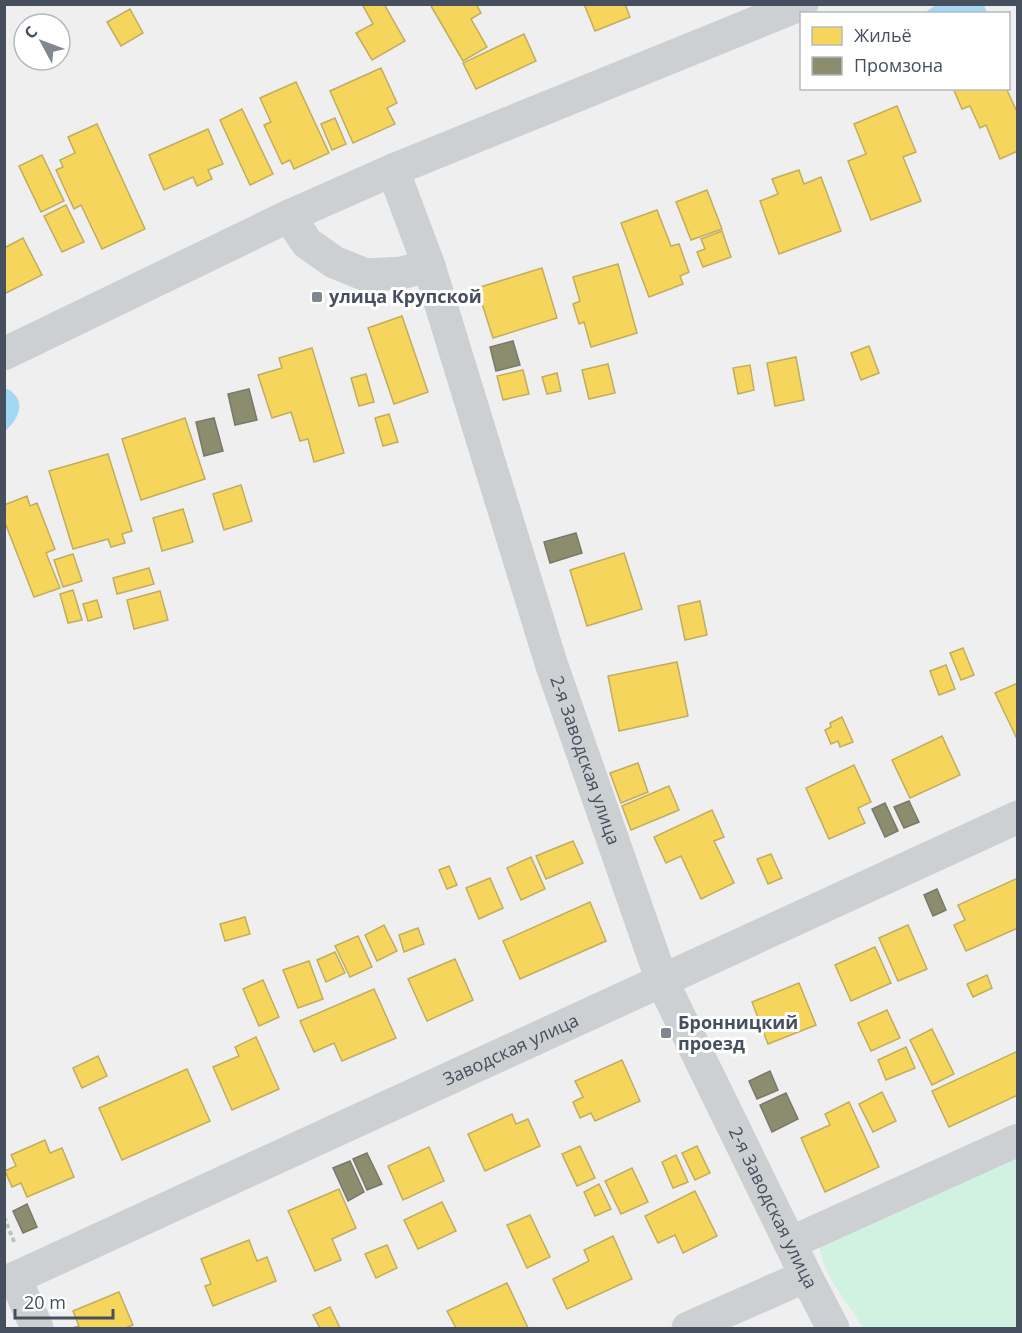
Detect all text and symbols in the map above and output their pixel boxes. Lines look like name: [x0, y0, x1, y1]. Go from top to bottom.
north arrow: [12, 12, 72, 72]
legend: [800, 12, 1010, 90]
text: С: [19, 21, 42, 43]
text: Жильё: [854, 23, 912, 47]
text: Промзона: [854, 53, 943, 77]
place label: улица Крупской: [329, 284, 482, 308]
marker: улица Крупской: [310, 290, 324, 304]
street label: 2-я Заводская улица: [545, 672, 627, 848]
street label: Заводская улица: [439, 1008, 582, 1091]
place label: Бронницкий проезд: [678, 1010, 798, 1055]
marker: Бронницкий проезд: [659, 1026, 673, 1040]
street label: 2-я Заводская улица: [724, 1122, 823, 1292]
scale bar: [15, 1282, 112, 1320]
text: 20 m: [24, 1290, 66, 1314]

